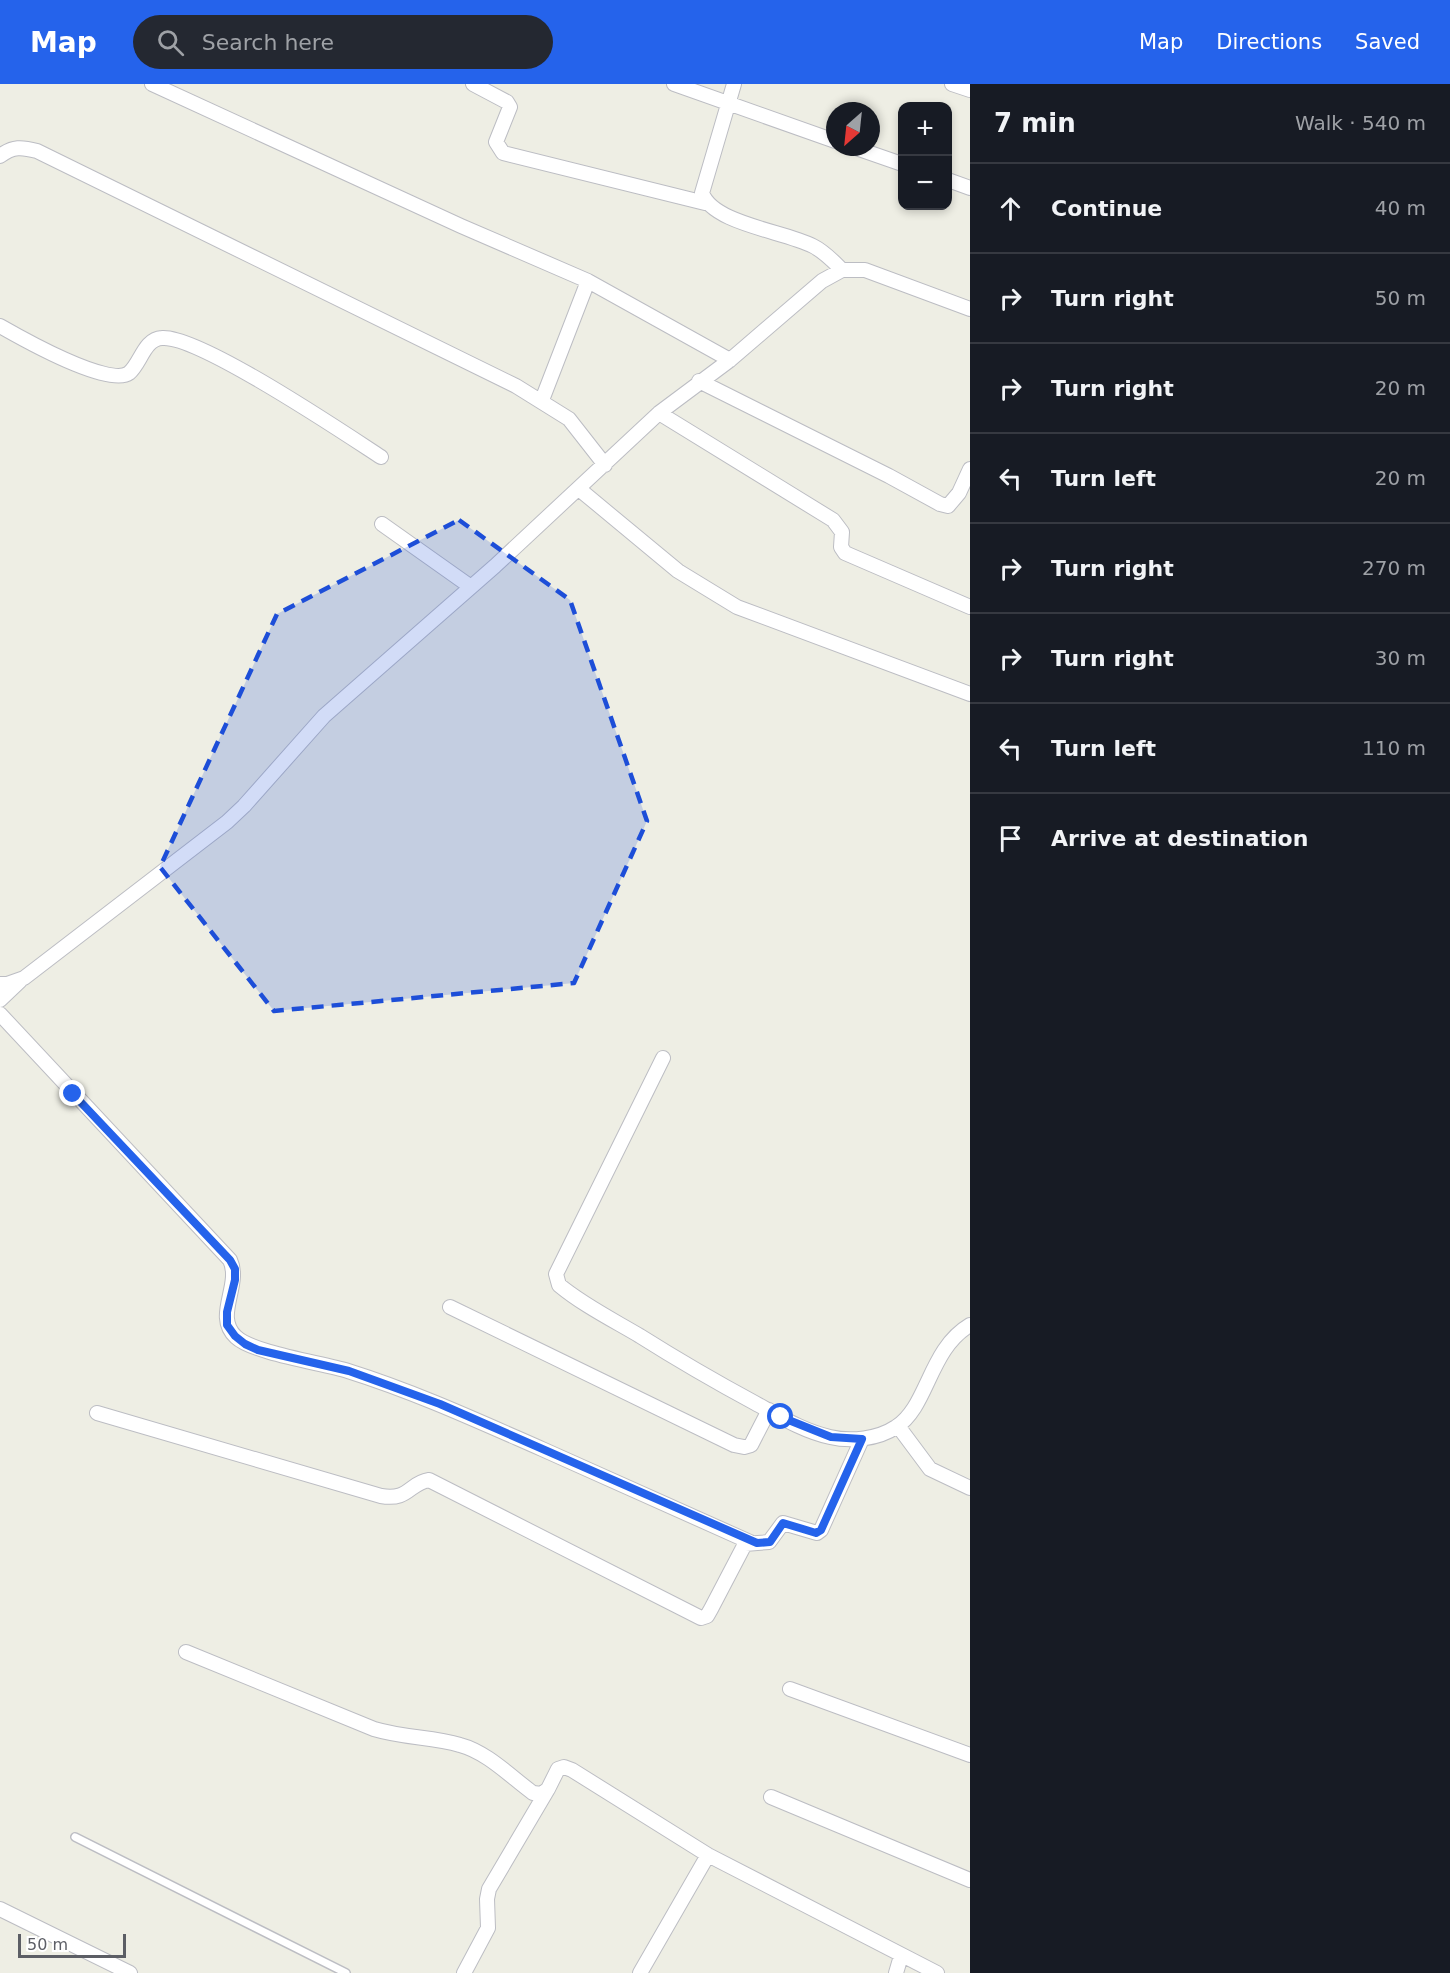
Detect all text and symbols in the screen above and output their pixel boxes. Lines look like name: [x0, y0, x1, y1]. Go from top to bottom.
search box: [133, 15, 553, 69]
text: Map: [30, 26, 97, 59]
icon: search: [154, 26, 187, 59]
text: Search here: [202, 30, 334, 55]
text: Map: [1139, 30, 1183, 54]
text: Directions: [1216, 30, 1322, 54]
text: Saved: [1355, 30, 1420, 54]
north arrow: [826, 102, 880, 156]
map controls: [898, 102, 952, 210]
button: +: [898, 102, 952, 156]
text: 7 min: [994, 108, 1076, 138]
text: Walk · 540 m: [1295, 111, 1426, 135]
button: −: [898, 156, 952, 210]
icon: ahead: [994, 192, 1027, 225]
text: Continue: [1051, 196, 1162, 221]
text: 40 m: [1375, 196, 1426, 220]
icon: right: [994, 282, 1027, 315]
text: Turn right: [1051, 286, 1174, 311]
text: 50 m: [1375, 286, 1426, 310]
icon: right: [994, 372, 1027, 405]
text: Turn right: [1051, 376, 1174, 401]
text: 20 m: [1375, 376, 1426, 400]
icon: left: [994, 462, 1027, 495]
text: Turn left: [1051, 466, 1156, 491]
text: 20 m: [1375, 466, 1426, 490]
icon: right: [994, 552, 1027, 585]
text: Turn right: [1051, 556, 1174, 581]
text: 270 m: [1362, 556, 1426, 580]
icon: right: [994, 642, 1027, 675]
text: Turn right: [1051, 646, 1174, 671]
text: 30 m: [1375, 646, 1426, 670]
icon: left: [994, 732, 1027, 765]
text: Turn left: [1051, 736, 1156, 761]
text: 110 m: [1362, 736, 1426, 760]
icon: arrive: [994, 822, 1027, 855]
text: Arrive at destination: [1051, 826, 1308, 851]
route end: [59, 1080, 85, 1106]
route start: [767, 1403, 793, 1429]
scale bar: [18, 1931, 126, 1958]
text: 50 m: [27, 1935, 68, 1954]

